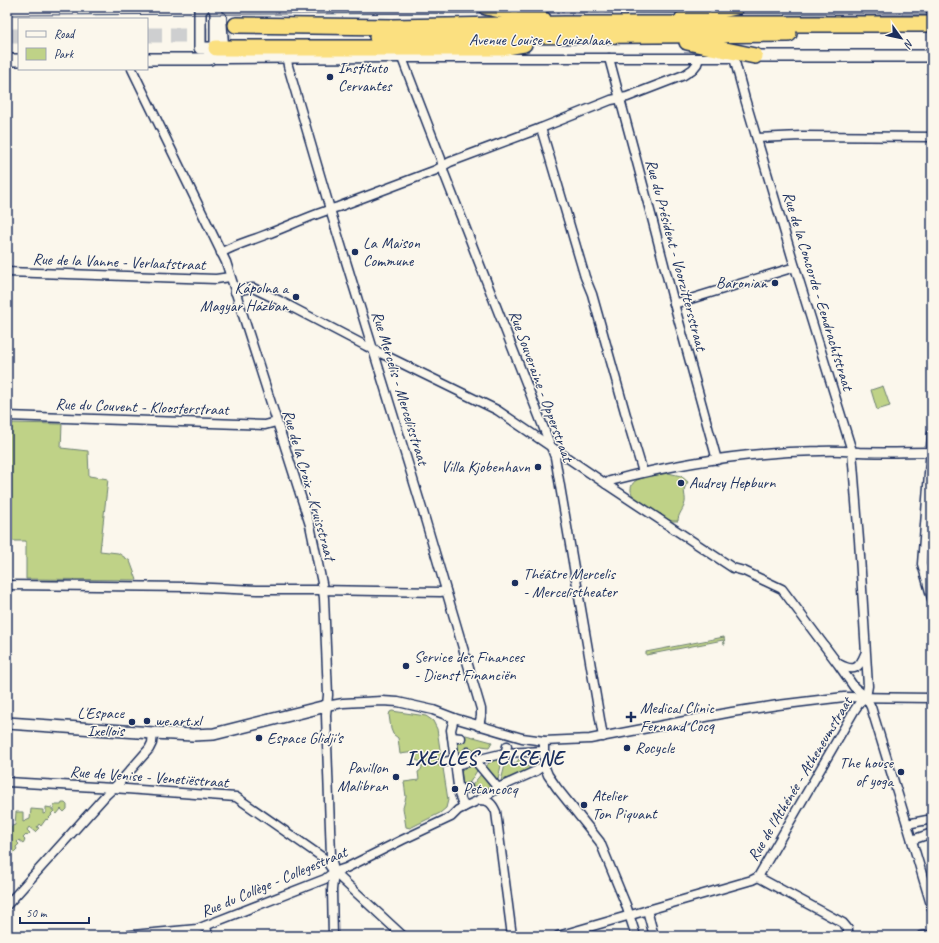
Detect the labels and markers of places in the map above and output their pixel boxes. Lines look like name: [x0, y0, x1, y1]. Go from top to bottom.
place label: Instituto Cervantes: [338, 58, 393, 96]
marker: Instituto Cervantes: [325, 72, 335, 82]
place label: La Maison Commune: [363, 233, 421, 271]
marker: La Maison Commune: [350, 247, 360, 257]
place label: Baronian: [716, 273, 768, 293]
place label: Kápolna a Magyar Házban: [200, 278, 289, 316]
marker: Baronian: [770, 278, 780, 288]
marker: Kápolna a Magyar Házban: [291, 292, 301, 302]
place label: Villa Kjobenhavn: [441, 457, 531, 477]
marker: Villa Kjobenhavn: [533, 462, 543, 472]
place label: Audrey Hepburn: [689, 473, 776, 493]
marker: Audrey Hepburn: [676, 478, 686, 488]
place label: Théâtre Mercelis - Mercelistheater: [523, 564, 618, 602]
marker: Théâtre Mercelis - Mercelistheater: [510, 578, 520, 588]
place label: Service des Finances - Dienst Financiën: [414, 647, 526, 685]
marker: Service des Finances - Dienst Financiën: [401, 661, 411, 671]
place label: Medical Clinic Fernand Cocq: [640, 698, 716, 736]
place label: L'Espace Ixellois: [77, 703, 126, 741]
place label: we.art.xl: [155, 711, 204, 731]
marker: Medical Clinic Fernand Cocq: [625, 711, 637, 723]
marker: we.art.xl: [142, 716, 152, 726]
marker: L'Espace Ixellois: [127, 717, 137, 727]
place label: Espace Glidji's: [267, 728, 344, 748]
marker: Espace Glidji's: [254, 733, 264, 743]
place label: Rocycle: [635, 738, 676, 758]
marker: Rocycle: [622, 743, 632, 753]
place label: The house of yoga: [839, 753, 895, 791]
place label: Pavillon Malibran: [337, 758, 389, 796]
marker: The house of yoga: [896, 767, 906, 777]
marker: Pavillon Malibran: [391, 772, 401, 782]
place label: Petancocq: [463, 779, 520, 799]
marker: Petancocq: [450, 784, 460, 794]
place label: Atelier Ton Piquant: [592, 786, 658, 824]
marker: Atelier Ton Piquant: [579, 800, 589, 810]

